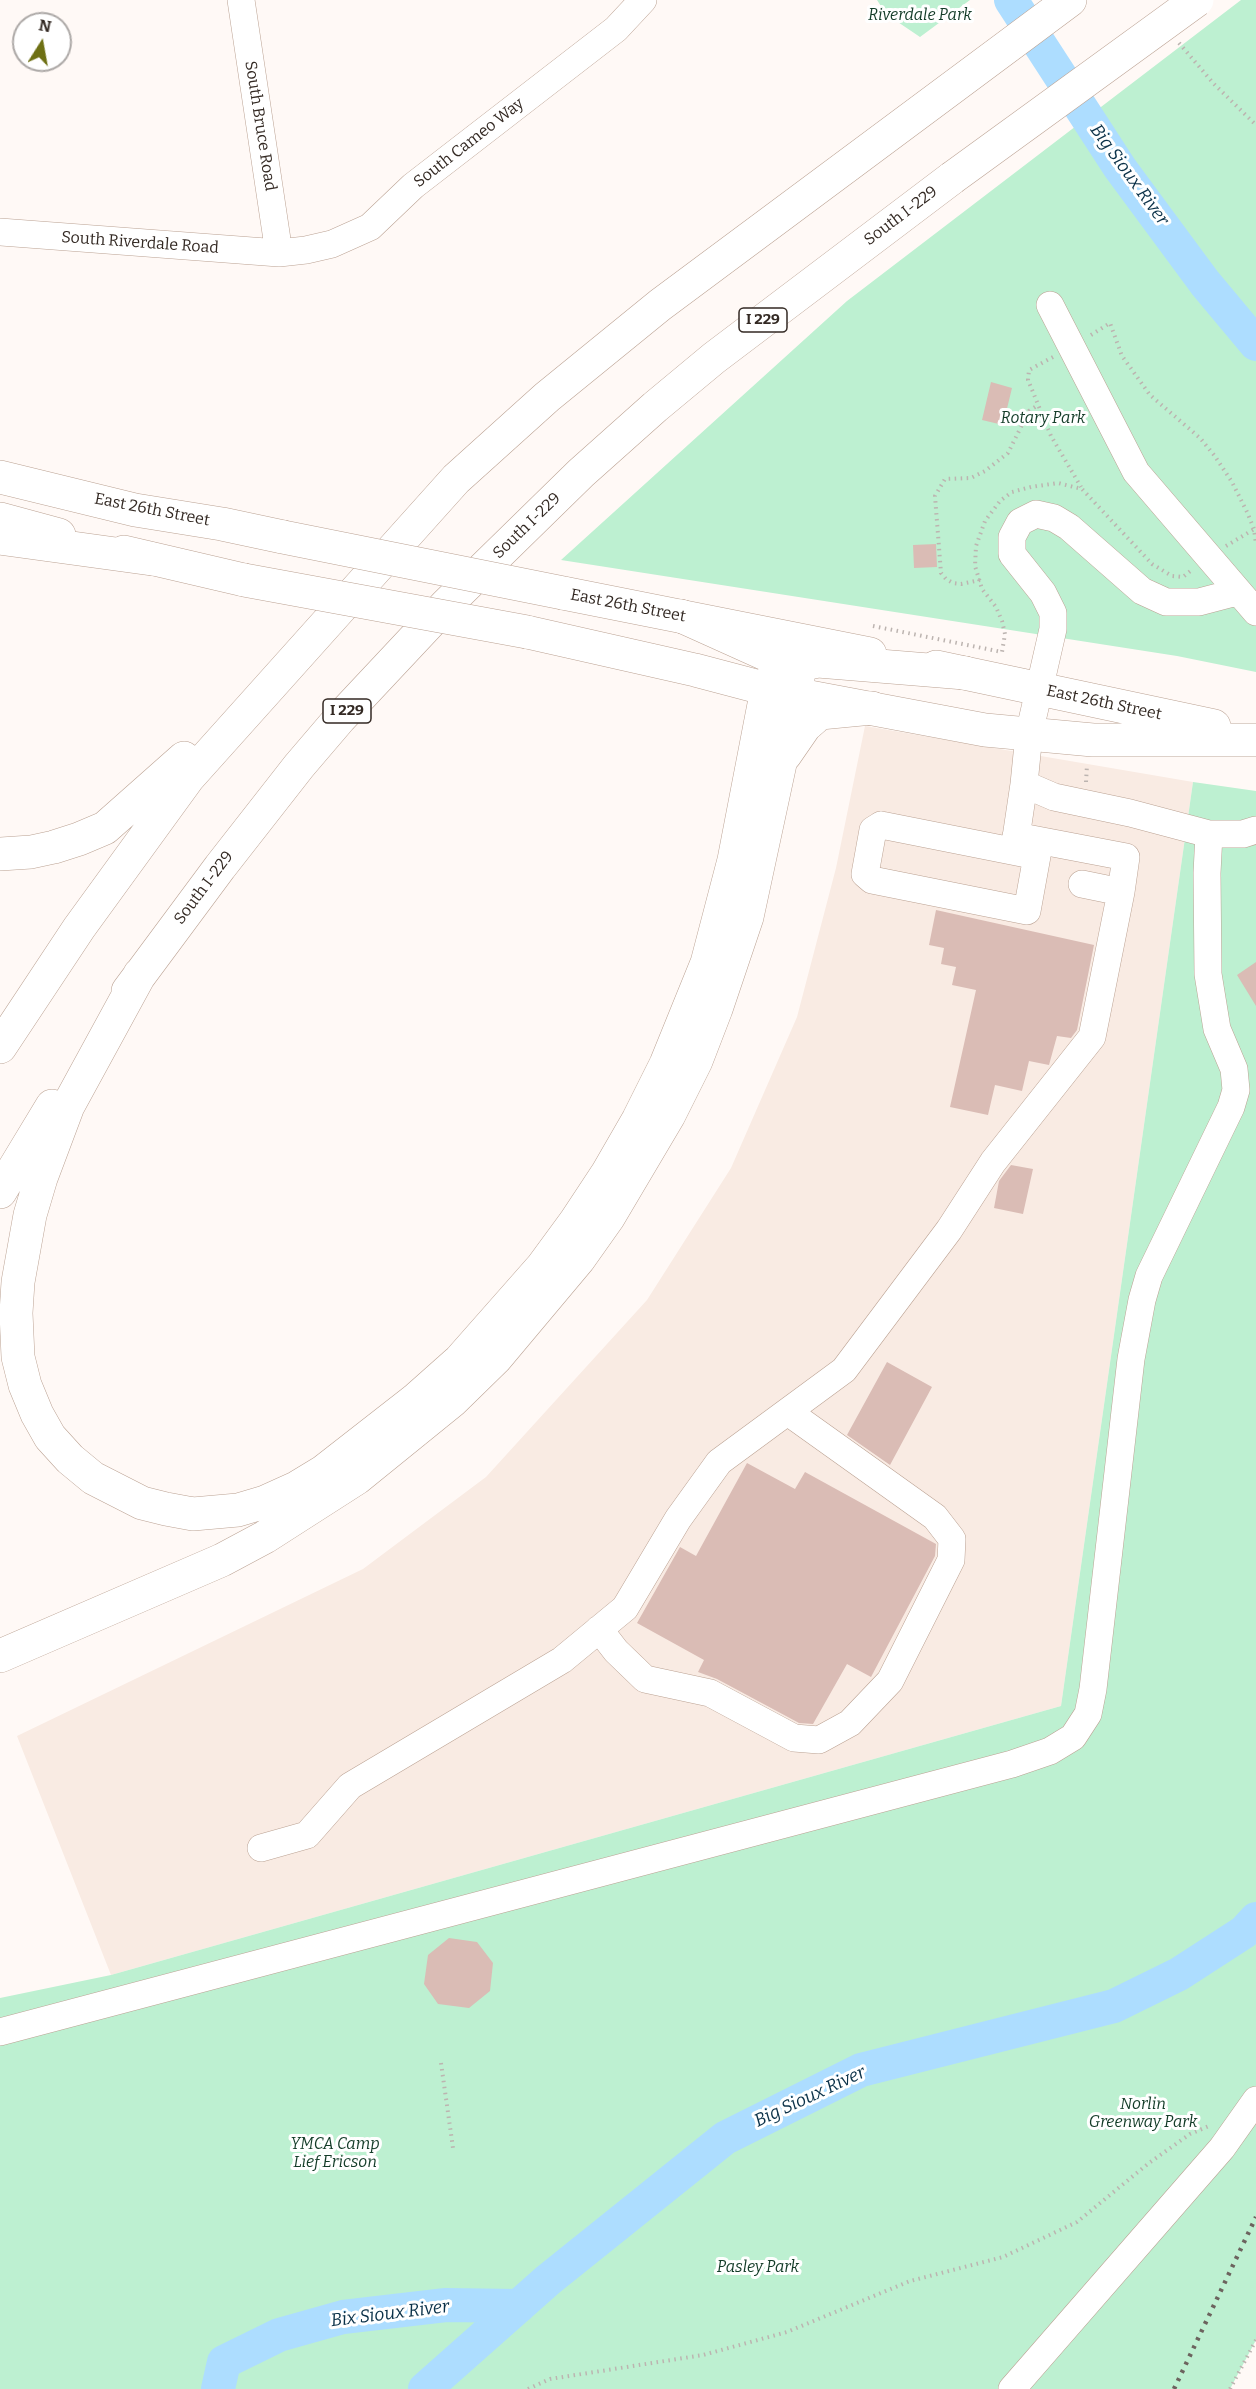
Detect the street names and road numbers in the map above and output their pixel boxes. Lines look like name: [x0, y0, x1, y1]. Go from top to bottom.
street label: South Bruce Road: [240, 59, 280, 193]
street label: South Cameo Way: [410, 94, 528, 192]
street label: South I-229: [861, 182, 941, 250]
street label: South Riverdale Road: [61, 228, 219, 258]
road number: I 229: [739, 308, 787, 332]
street label: East 26th Street: [93, 489, 211, 531]
street label: South I-229: [489, 489, 565, 563]
street label: East 26th Street: [569, 585, 687, 627]
street label: East 26th Street: [1045, 681, 1163, 725]
road number: I 229: [323, 699, 371, 723]
street label: South I-229: [170, 848, 238, 928]

